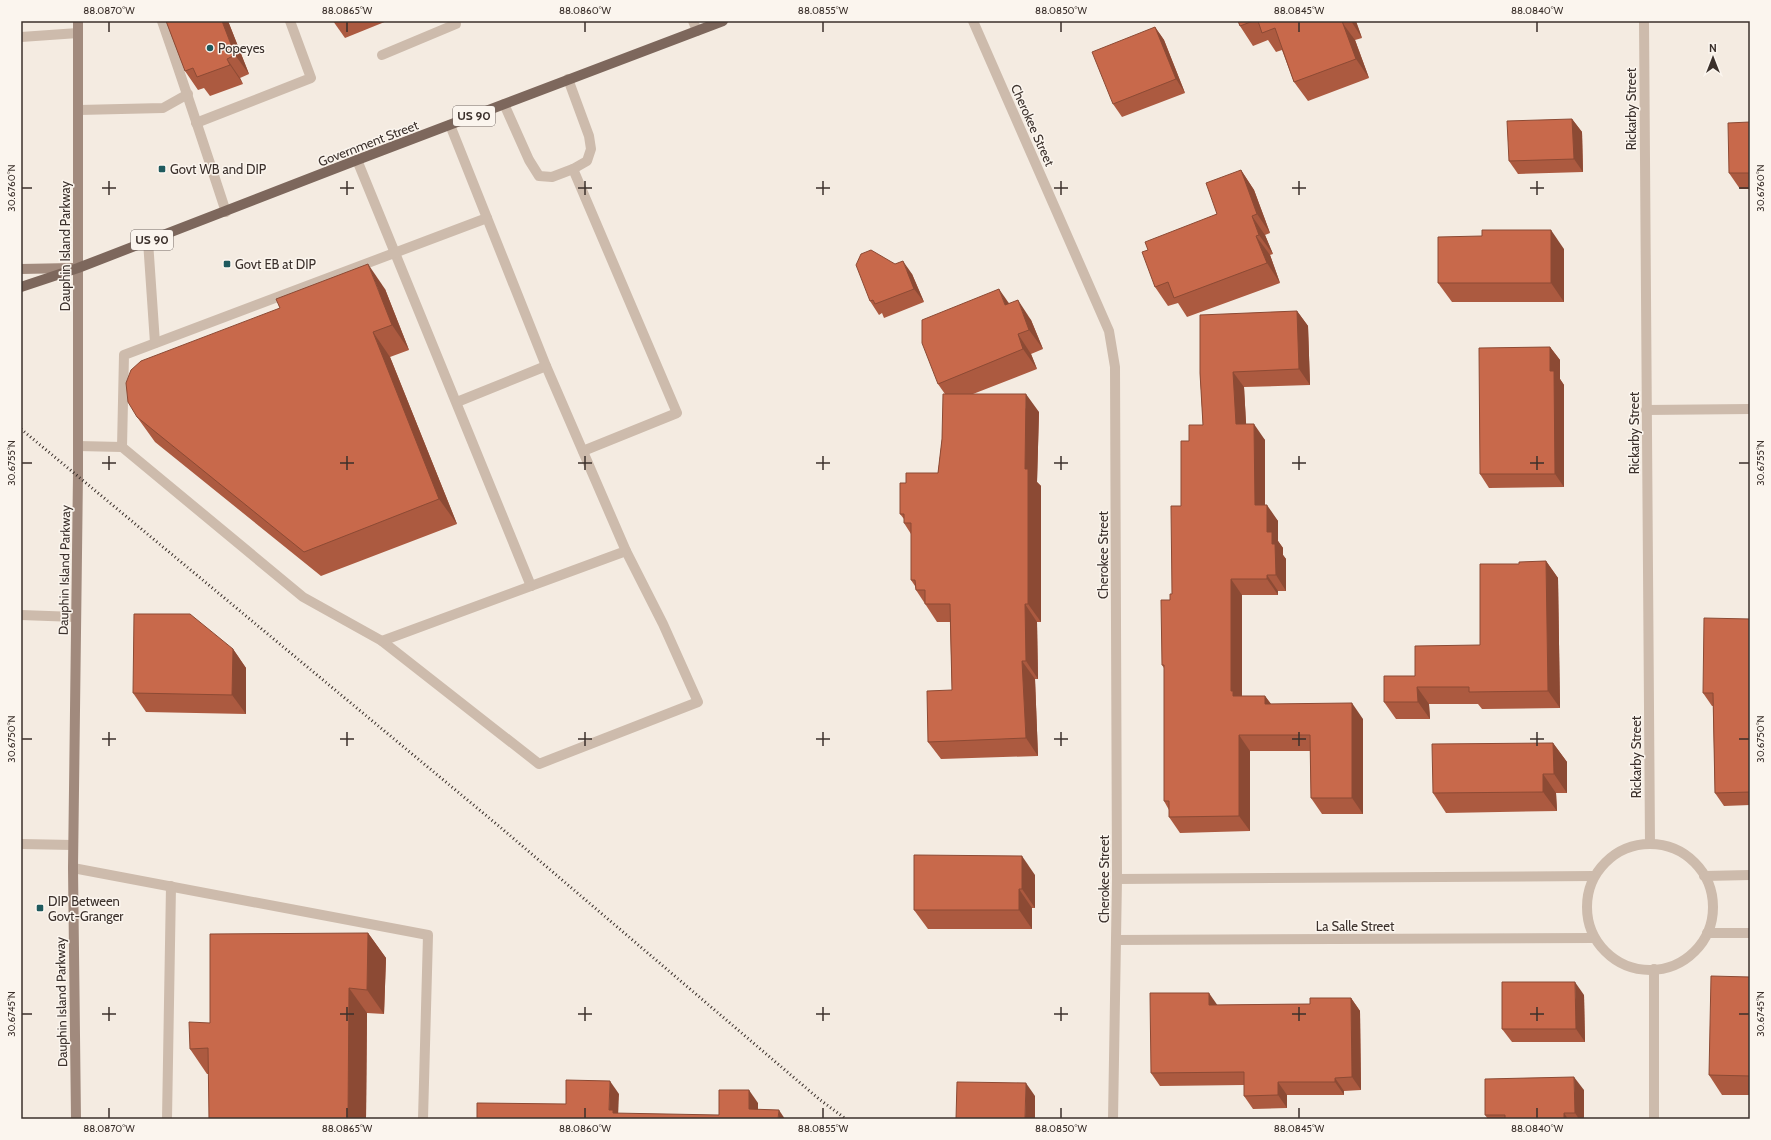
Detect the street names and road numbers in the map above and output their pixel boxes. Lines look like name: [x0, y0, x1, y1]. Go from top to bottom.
street label: Rickarby Street: [1623, 67, 1639, 150]
street label: Cherokee Street: [1008, 82, 1058, 169]
road number: US 90: [453, 106, 495, 126]
street label: Government Street: [316, 116, 421, 169]
street label: Dauphin Island Parkway: [57, 180, 73, 311]
road number: US 90: [131, 230, 173, 250]
street label: Rickarby Street: [1626, 391, 1642, 474]
street label: Dauphin Island Parkway: [55, 504, 73, 635]
street label: Cherokee Street: [1095, 510, 1111, 599]
street label: Rickarby Street: [1628, 715, 1644, 798]
street label: Cherokee Street: [1096, 834, 1112, 923]
street label: La Salle Street: [1316, 918, 1395, 934]
street label: Dauphin Island Parkway: [52, 936, 70, 1067]

